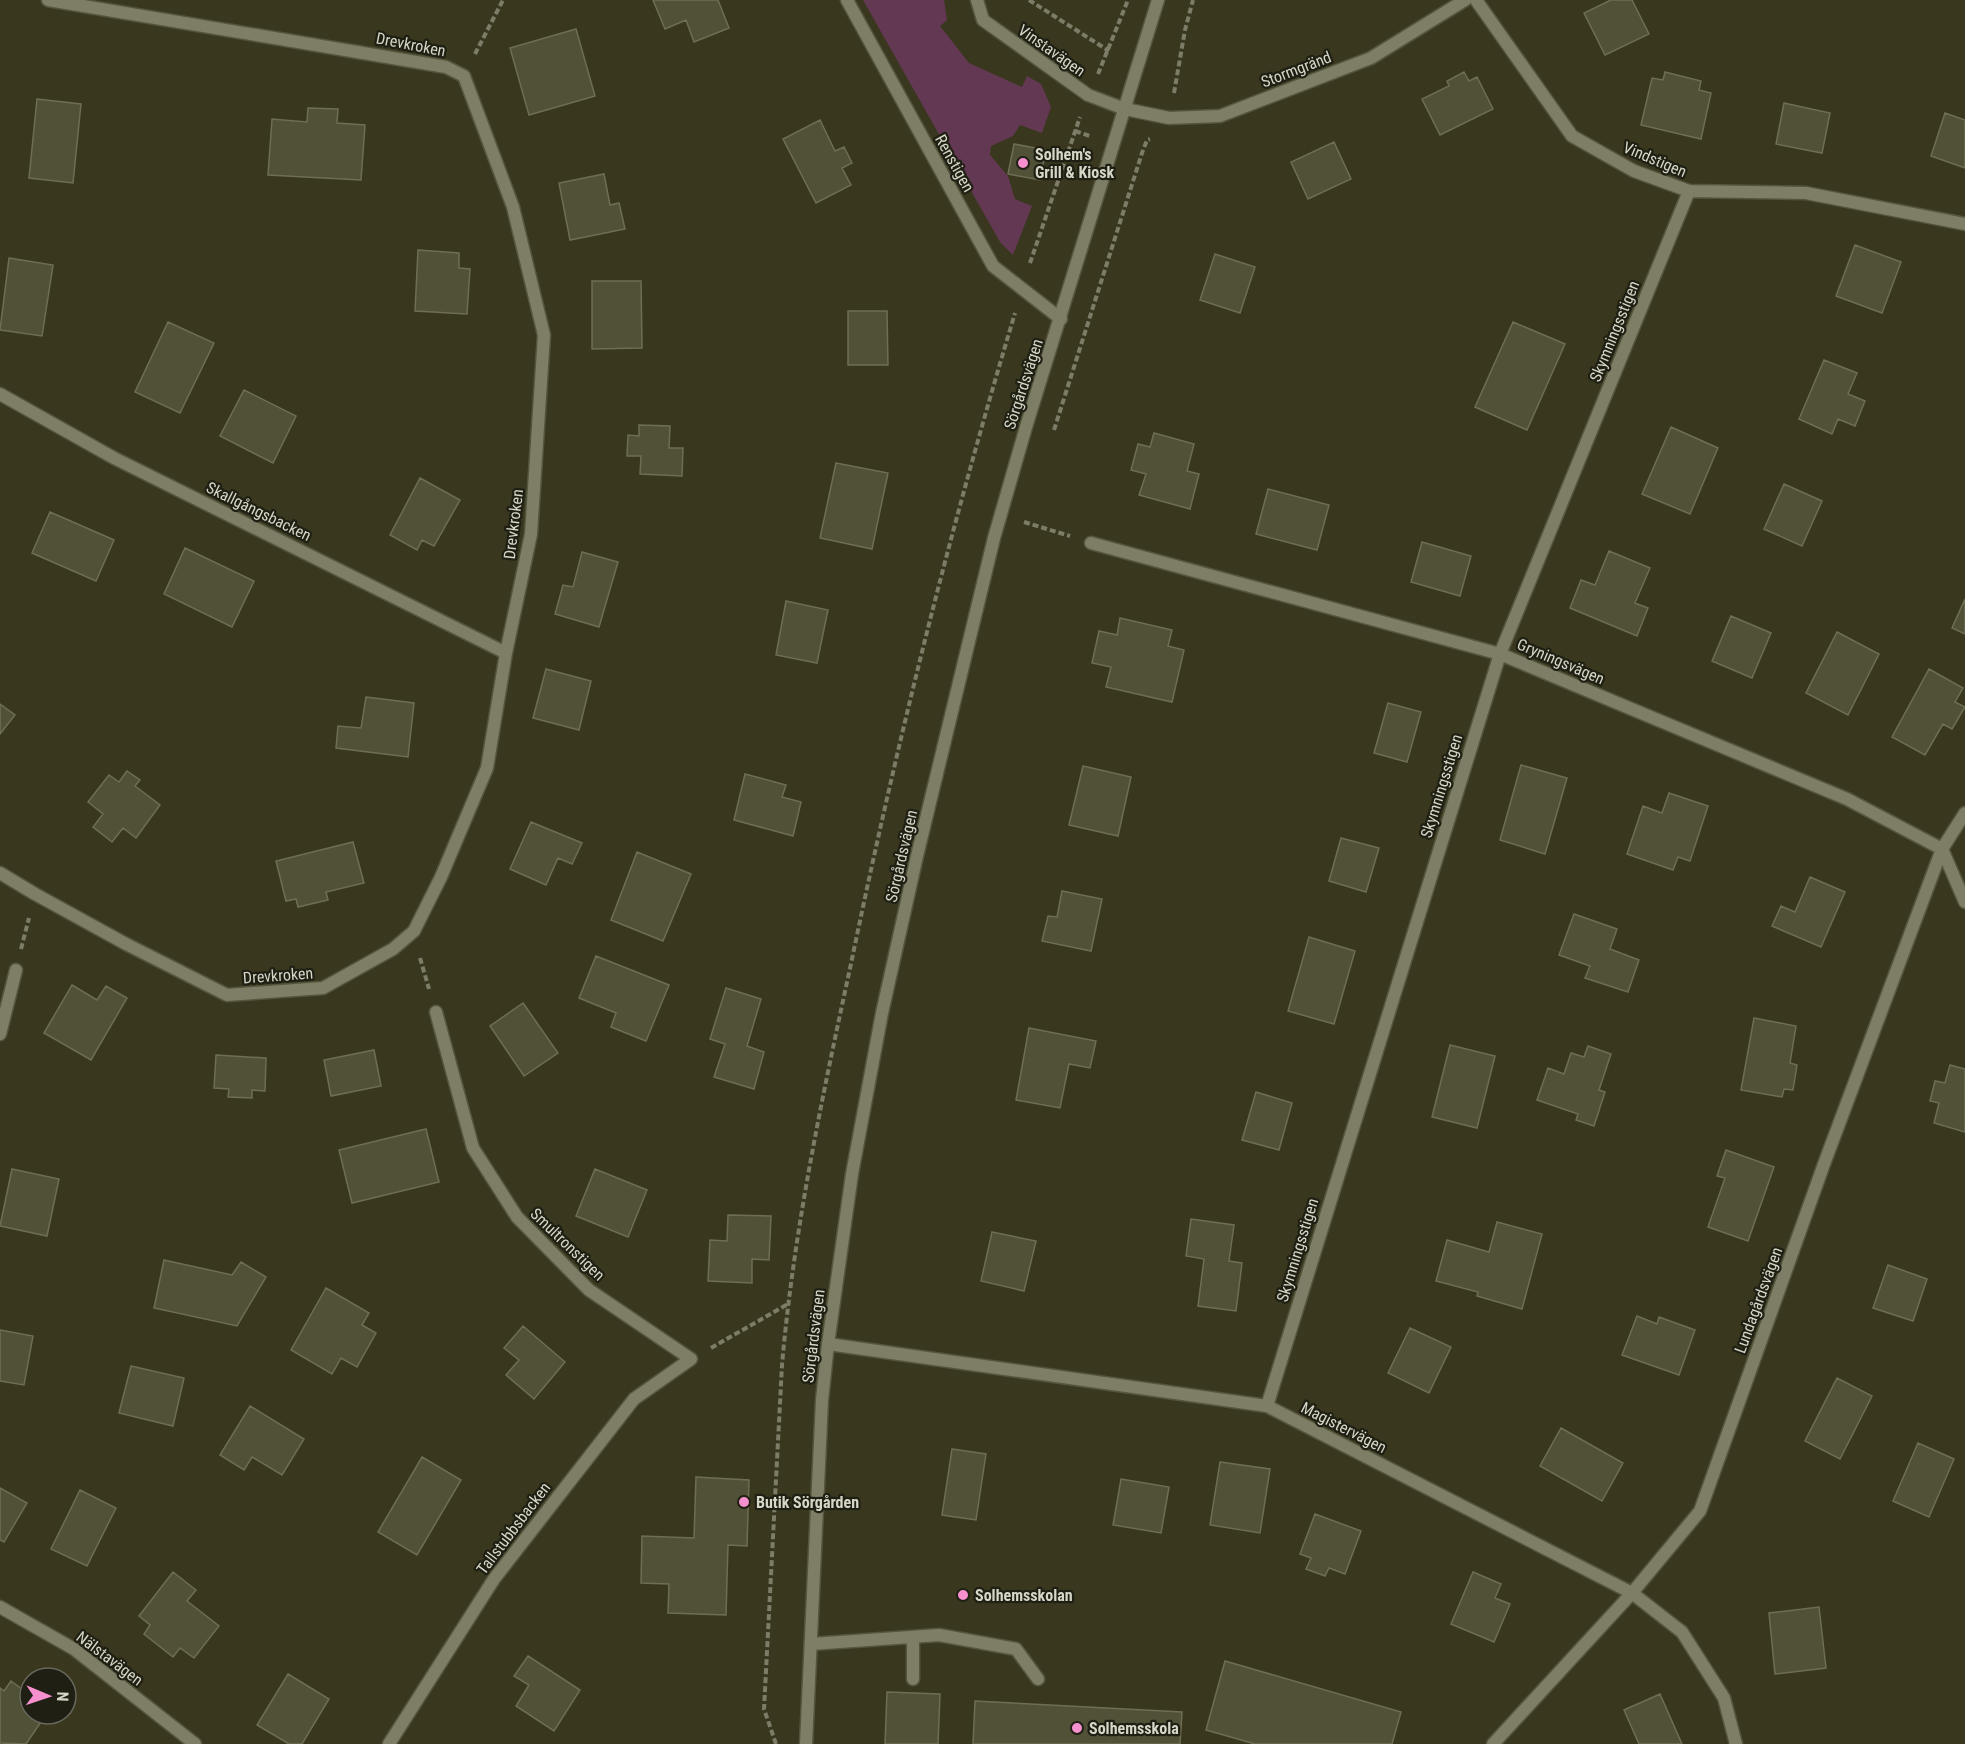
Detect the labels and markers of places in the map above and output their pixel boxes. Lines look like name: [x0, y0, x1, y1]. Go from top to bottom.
place label: Solhem's Grill & Kiosk: [1035, 145, 1115, 182]
marker: Solhem's Grill & Kiosk: [1016, 156, 1030, 170]
place label: Butik Sörgården: [756, 1493, 859, 1512]
marker: Butik Sörgården: [737, 1495, 751, 1509]
place label: Solhemsskolan: [975, 1586, 1073, 1605]
marker: Solhemsskolan: [956, 1588, 970, 1602]
place label: Solhemsskola: [1089, 1719, 1179, 1738]
marker: Solhemsskola: [1070, 1721, 1084, 1735]

